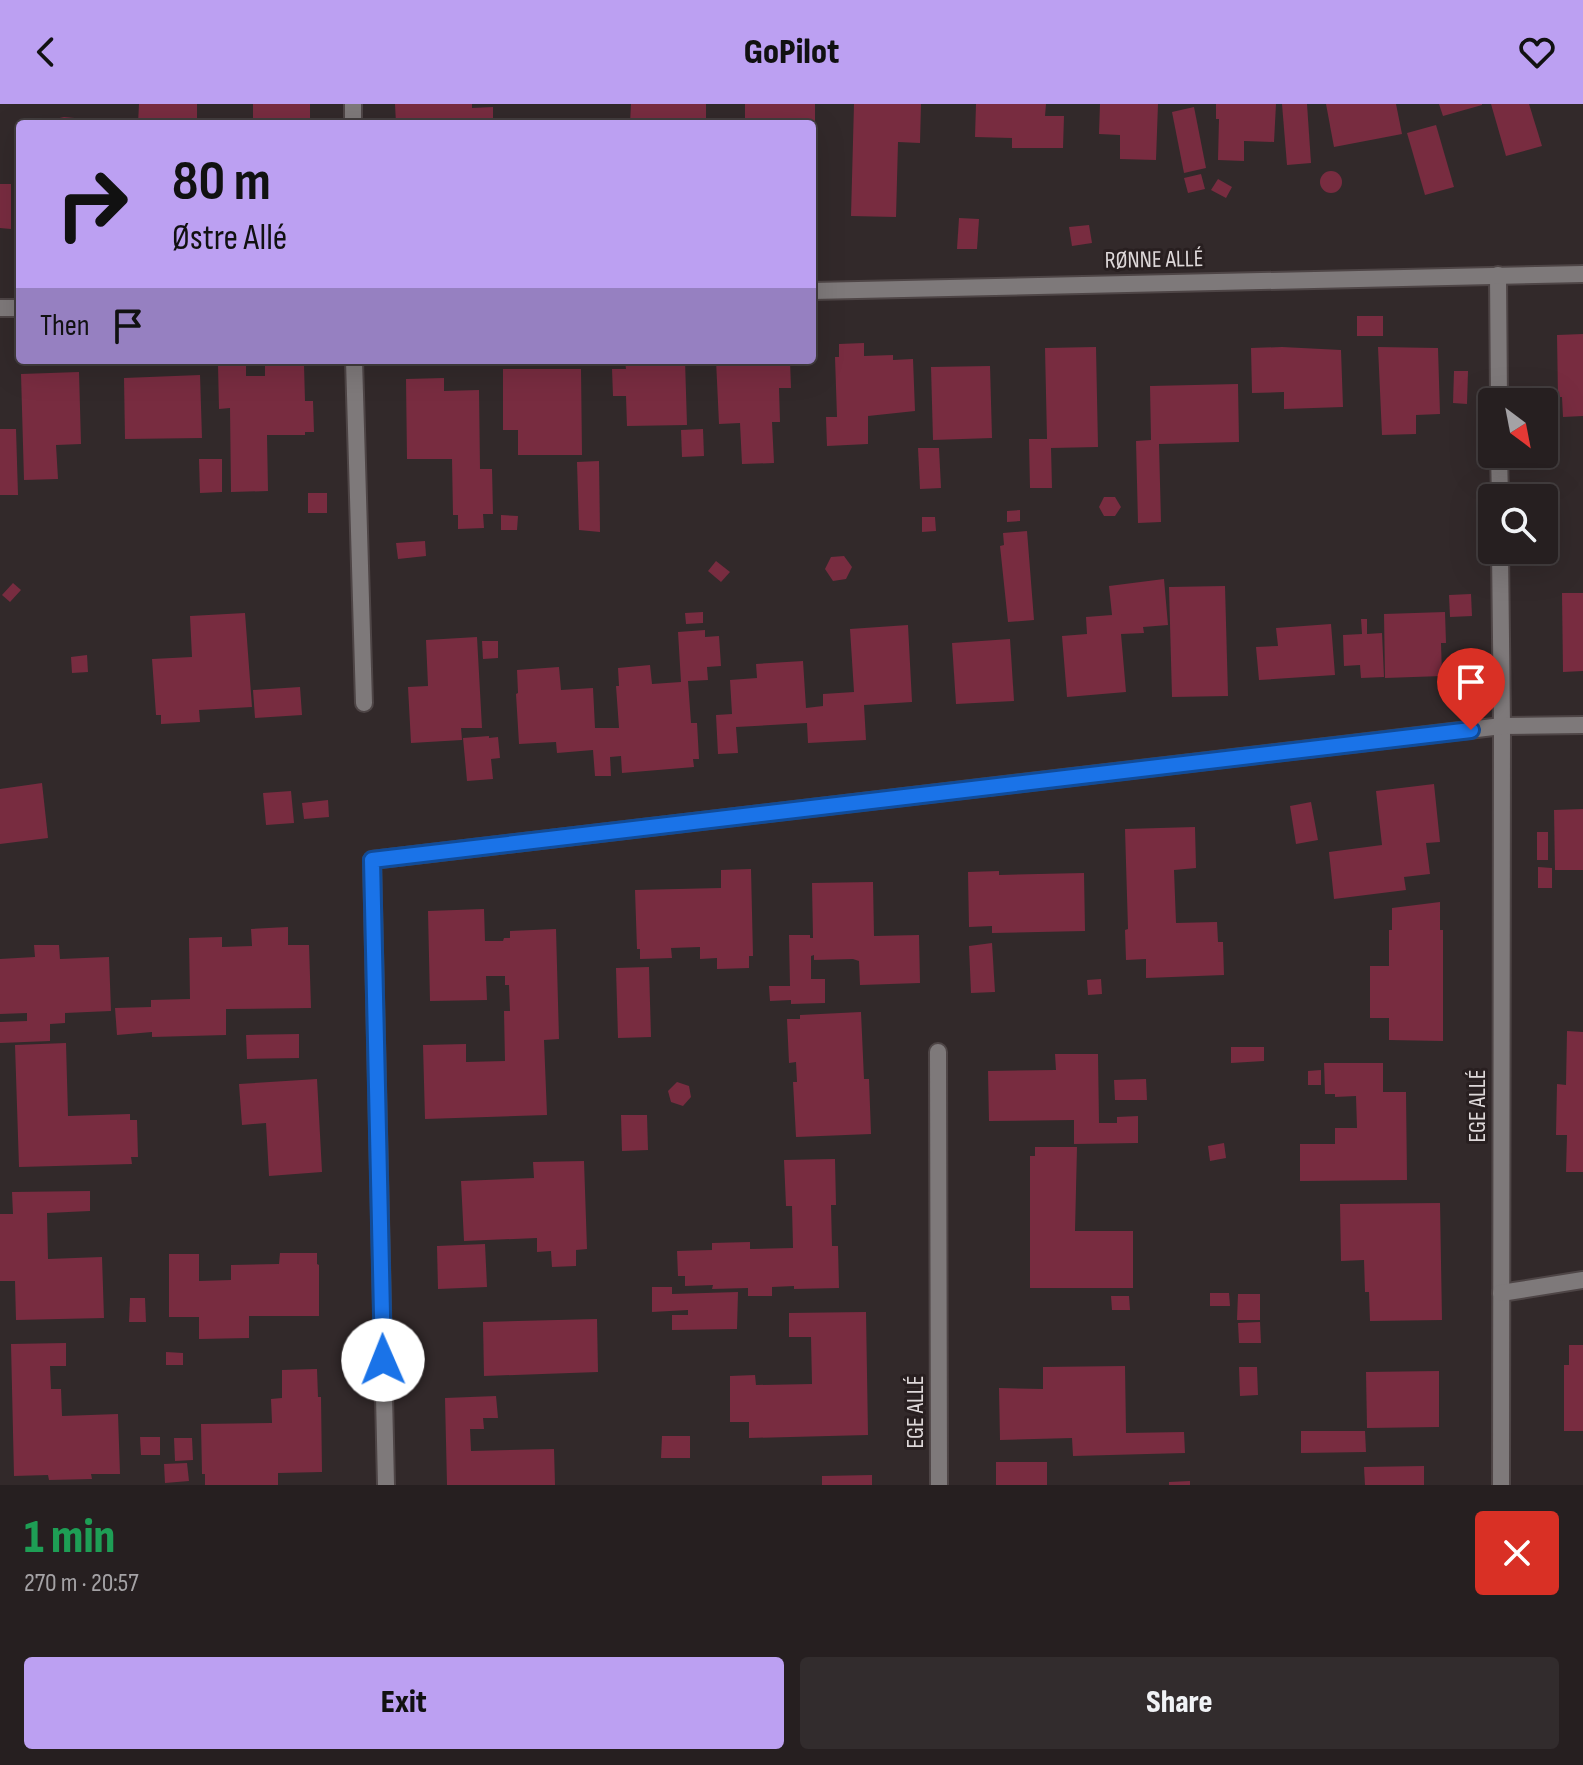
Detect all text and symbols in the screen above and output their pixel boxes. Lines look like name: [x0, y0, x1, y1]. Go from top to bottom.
icon: back: [24, 30, 68, 74]
icon: heart: [1515, 30, 1559, 74]
text: GoPilot: [744, 31, 839, 74]
text: 80 m: [172, 149, 271, 216]
icon: right: [40, 152, 144, 256]
text: Østre Allé: [172, 217, 287, 260]
street label: RØNNE ALLÉ: [1104, 244, 1204, 275]
icon: arrive: [106, 304, 150, 348]
text: Then: [40, 308, 90, 344]
north arrow: [1478, 388, 1558, 468]
map controls: [1478, 388, 1558, 564]
button: search: [1478, 484, 1558, 564]
pin: [1437, 648, 1505, 730]
icon: arrive: [1449, 660, 1493, 704]
street label: EGE ALLÉ: [1463, 1069, 1492, 1143]
position arrow: [341, 1318, 425, 1402]
street label: EGE ALLÉ: [901, 1375, 930, 1449]
text: 1 min: [24, 1509, 115, 1566]
button: close: [1475, 1511, 1559, 1595]
text: 270 m · 20:57: [24, 1568, 139, 1599]
button: Exit: [24, 1657, 784, 1749]
button: Share: [800, 1657, 1559, 1749]

